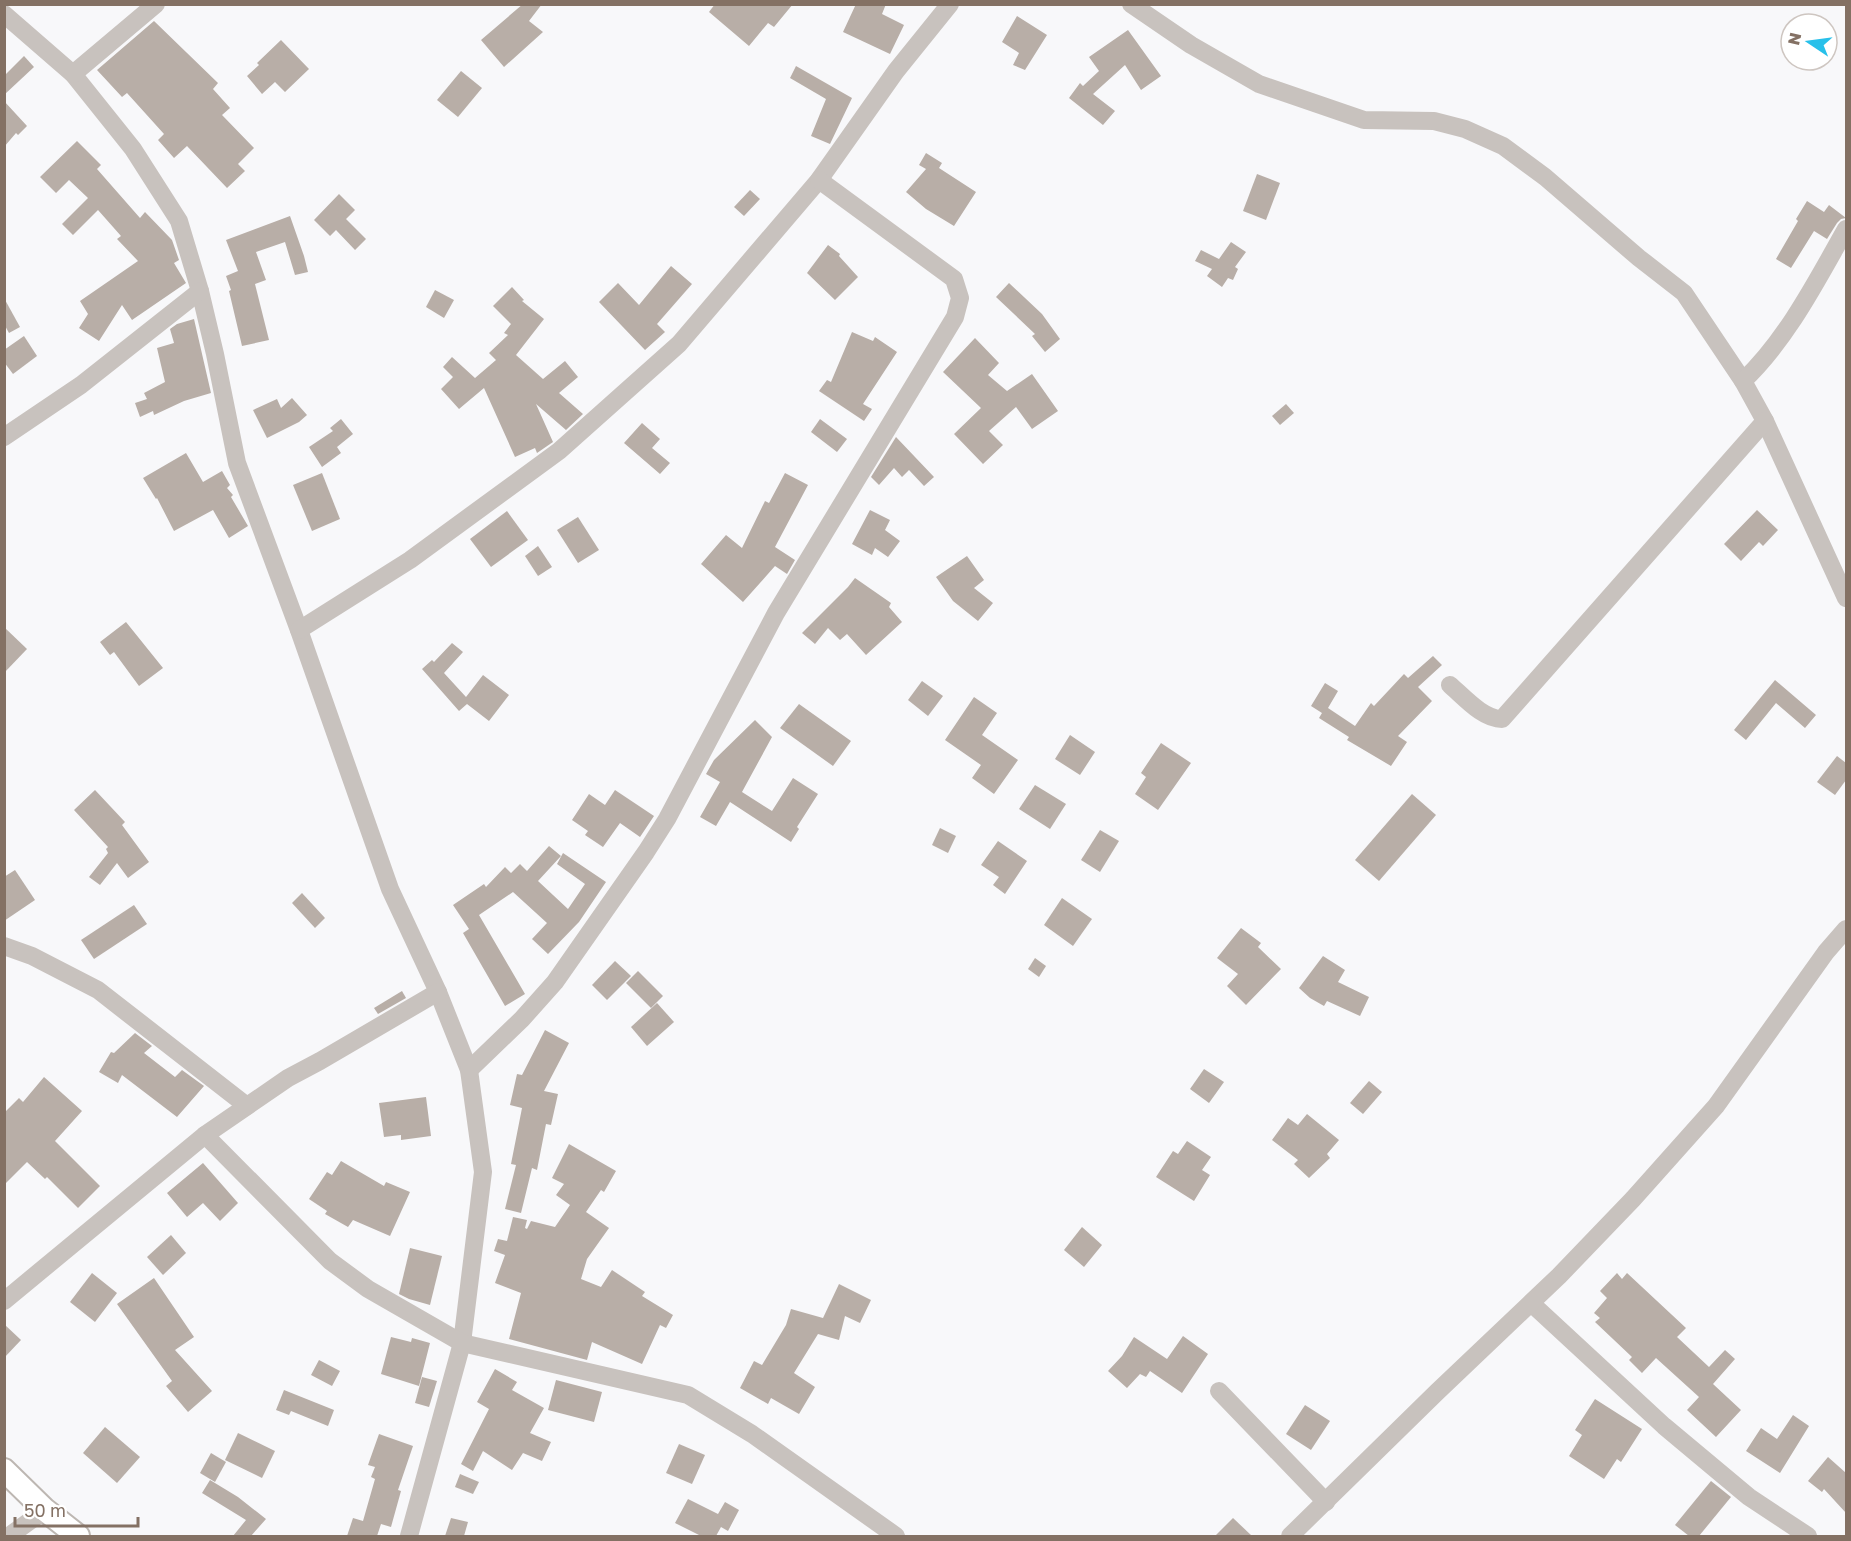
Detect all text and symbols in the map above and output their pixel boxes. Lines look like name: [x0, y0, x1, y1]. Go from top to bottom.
north arrow: [1779, 12, 1839, 72]
text: N: [1783, 30, 1805, 47]
scale bar: [15, 1490, 138, 1528]
text: 50 m: [24, 1499, 66, 1521]

